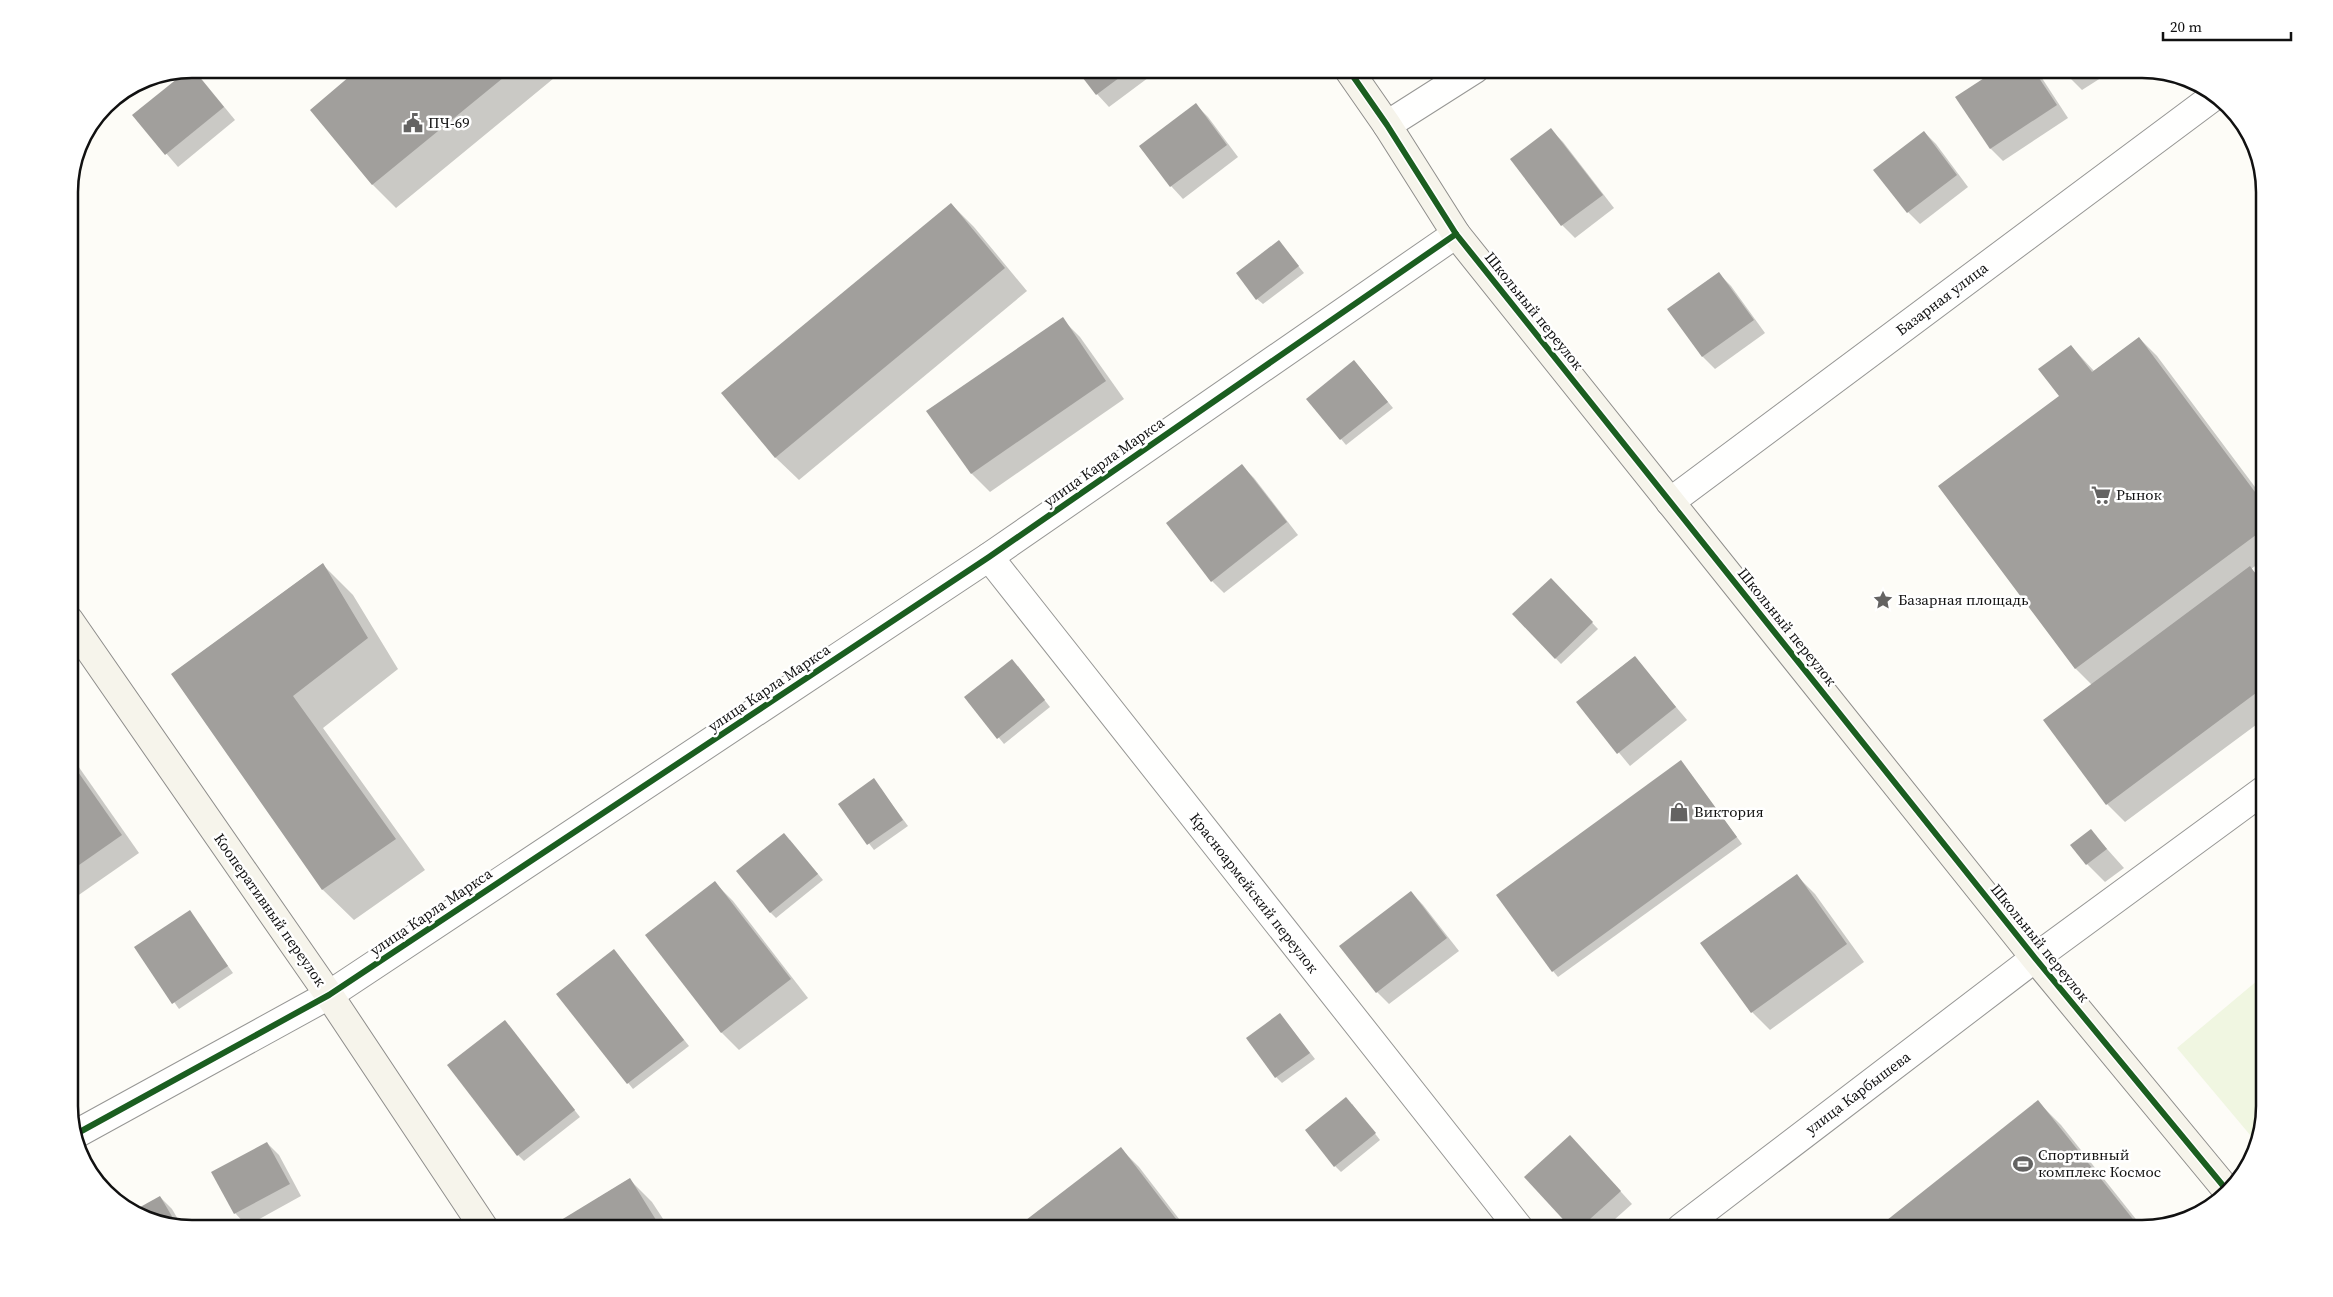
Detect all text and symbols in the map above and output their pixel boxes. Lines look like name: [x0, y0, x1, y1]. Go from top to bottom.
scale bar: [2163, 10, 2290, 42]
text: 20 m: [2170, 16, 2202, 37]
public building icon: ПЧ-69: [402, 112, 424, 134]
place label: ПЧ-69: [428, 112, 470, 133]
street label: Школьный переулок: [1480, 247, 1589, 375]
street label: Базарная улица: [1891, 257, 1992, 340]
street label: улица Карла Маркса: [1039, 412, 1169, 511]
supermarket icon: Рынок: [2090, 484, 2112, 506]
place label: Рынок: [2116, 484, 2163, 505]
street label: Школьный переулок: [1733, 563, 1842, 691]
place icon: Базарная площадь: [1872, 589, 1894, 611]
place label: Базарная площадь: [1898, 589, 2029, 610]
street label: улица Карла Маркса: [703, 639, 834, 736]
shop icon: Виктория: [1668, 801, 1690, 823]
place label: Виктория: [1694, 801, 1764, 822]
street label: Красноармейский переулок: [1185, 808, 1324, 978]
street label: Кооперативный переулок: [209, 829, 332, 991]
street label: улица Карла Маркса: [365, 863, 496, 960]
street label: Школьный переулок: [1986, 879, 2095, 1007]
street label: улица Карбышева: [1801, 1046, 1915, 1139]
place label: Спортивный комплекс Космос: [2038, 1144, 2161, 1182]
sports icon: Спортивный комплекс Космос: [2012, 1153, 2034, 1175]

